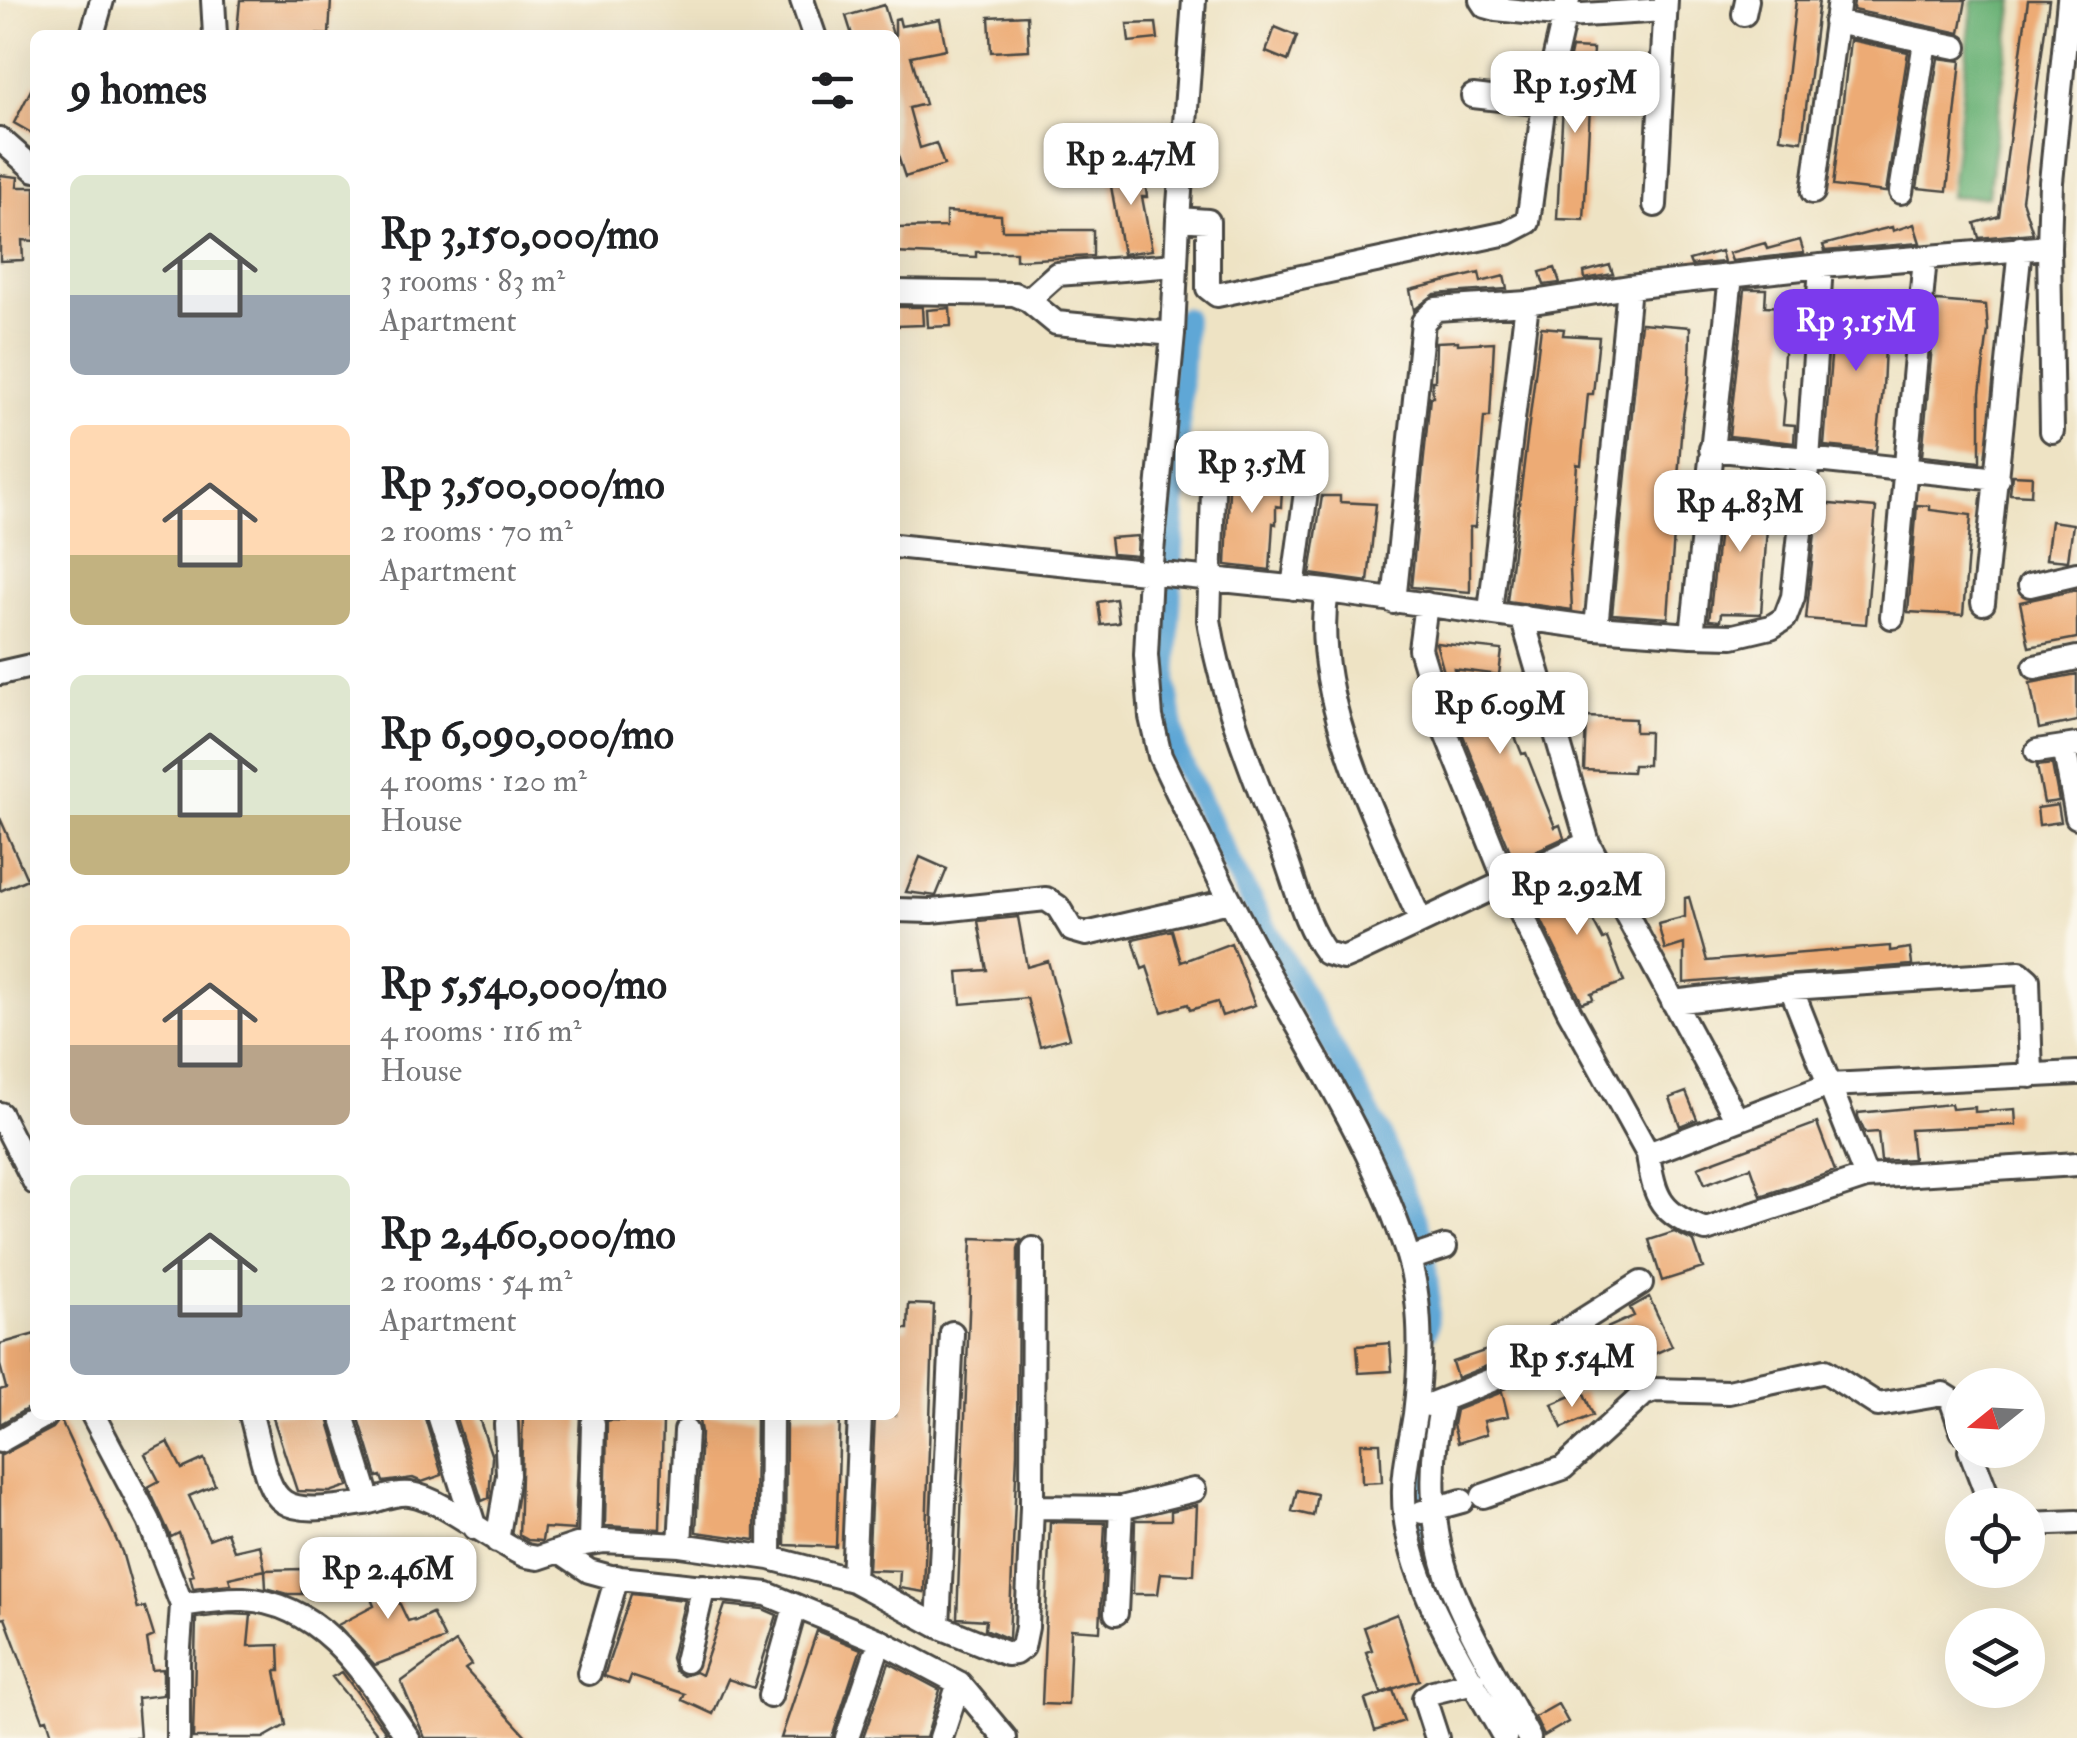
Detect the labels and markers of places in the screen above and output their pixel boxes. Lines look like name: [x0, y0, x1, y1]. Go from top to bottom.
pin: Rp 1.95M: [1472, 51, 1678, 136]
pin: Rp 2.47M: [1028, 123, 1234, 208]
pin: Rp 3.15M: [1753, 289, 1959, 374]
pin: Rp 3.5M: [1160, 431, 1344, 516]
pin: Rp 4.83M: [1637, 470, 1843, 555]
pin: Rp 6.09M: [1397, 672, 1603, 757]
pin: Rp 2.92M: [1474, 853, 1680, 938]
pin: Rp 5.54M: [1469, 1325, 1675, 1410]
pin: Rp 2.46M: [285, 1537, 491, 1622]

